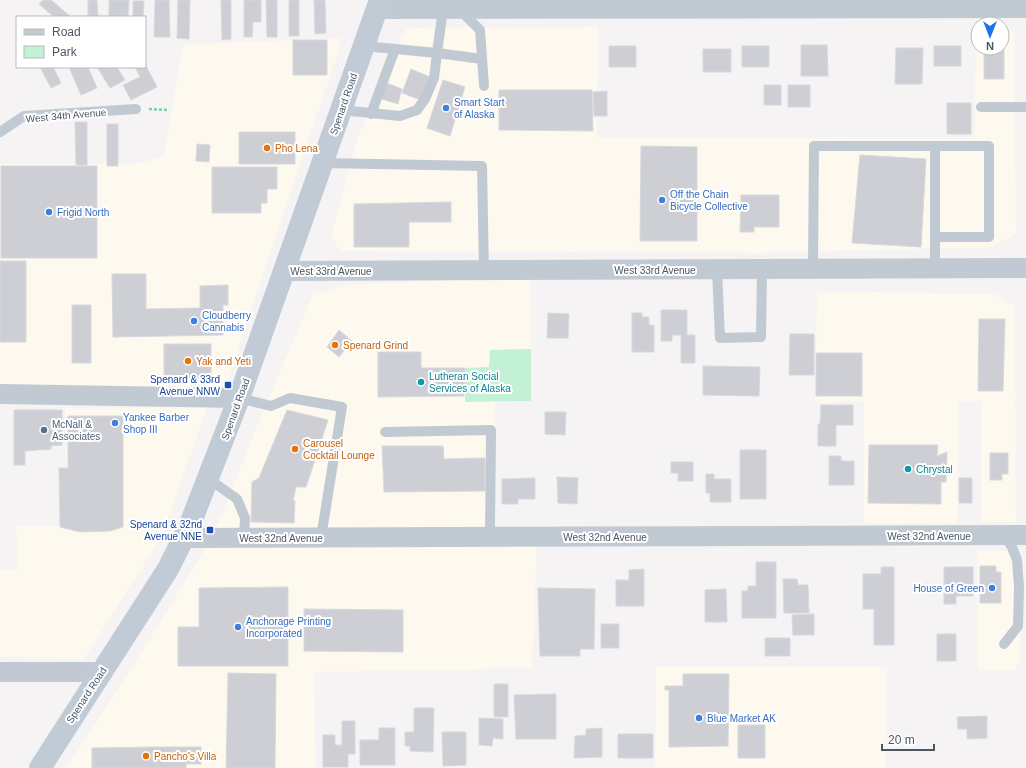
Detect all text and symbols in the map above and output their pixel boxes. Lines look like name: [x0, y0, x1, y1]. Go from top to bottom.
legend: [16, 16, 146, 68]
north arrow: [970, 16, 1010, 56]
text: Road: [52, 25, 81, 39]
text: N: [986, 40, 994, 52]
text: Park: [52, 45, 78, 59]
street label: Spenard Road: [328, 72, 359, 136]
place label: Smart Start of Alaska: [454, 97, 505, 120]
marker: Smart Start of Alaska: [441, 103, 451, 113]
street label: West 34th Avenue: [25, 106, 107, 124]
marker: Pho Lena: [262, 143, 272, 153]
place label: Pho Lena: [275, 143, 318, 154]
place label: Off the Chain Bicycle Collective: [670, 189, 748, 212]
marker: Off the Chain Bicycle Collective: [657, 195, 667, 205]
marker: Frigid North: [44, 207, 54, 217]
place label: Frigid North: [57, 207, 109, 218]
street label: West 33rd Avenue: [614, 265, 696, 276]
street label: West 33rd Avenue: [290, 266, 372, 277]
place label: Cloudberry Cannabis: [202, 310, 251, 333]
marker: Cloudberry Cannabis: [189, 316, 199, 326]
marker: Spenard Grind: [330, 340, 340, 350]
place label: Spenard Grind: [343, 340, 408, 351]
marker: Yak and Yeti: [183, 356, 193, 366]
place label: Yak and Yeti: [196, 356, 251, 367]
place label: Lutheran Social Services of Alaska: [429, 371, 511, 394]
place label: Spenard & 33rd Avenue NNW: [150, 374, 221, 397]
street label: Spenard Road: [219, 377, 252, 441]
marker: Lutheran Social Services of Alaska: [416, 377, 426, 387]
marker: Spenard & 33rd Avenue NNW: [223, 380, 233, 390]
place label: Yankee Barber Shop III: [123, 412, 190, 435]
marker: Yankee Barber Shop III: [110, 418, 120, 428]
place label: McNall & Associates: [52, 419, 100, 442]
marker: McNall & Associates: [39, 425, 49, 435]
place label: Carousel Cocktail Lounge: [303, 438, 375, 461]
marker: Carousel Cocktail Lounge: [290, 444, 300, 454]
marker: Chrystal: [903, 464, 913, 474]
place label: Chrystal: [916, 464, 953, 475]
place label: Spenard & 32nd Avenue NNE: [130, 519, 202, 542]
marker: Spenard & 32nd Avenue NNE: [205, 525, 215, 535]
street label: West 32nd Avenue: [887, 531, 971, 542]
street label: West 32nd Avenue: [563, 532, 647, 543]
street label: West 32nd Avenue: [239, 533, 323, 544]
place label: House of Green: [913, 583, 984, 594]
marker: House of Green: [987, 583, 997, 593]
place label: Anchorage Printing Incorporated: [246, 616, 331, 639]
marker: Anchorage Printing Incorporated: [233, 622, 243, 632]
street label: Spenard Road: [64, 665, 109, 725]
marker: Blue Market AK: [694, 713, 704, 723]
place label: Blue Market AK: [707, 713, 776, 724]
scale bar: [882, 726, 934, 752]
text: 20 m: [888, 733, 915, 747]
marker: Pancho's Villa: [141, 751, 151, 761]
place label: Pancho's Villa: [154, 751, 217, 762]

